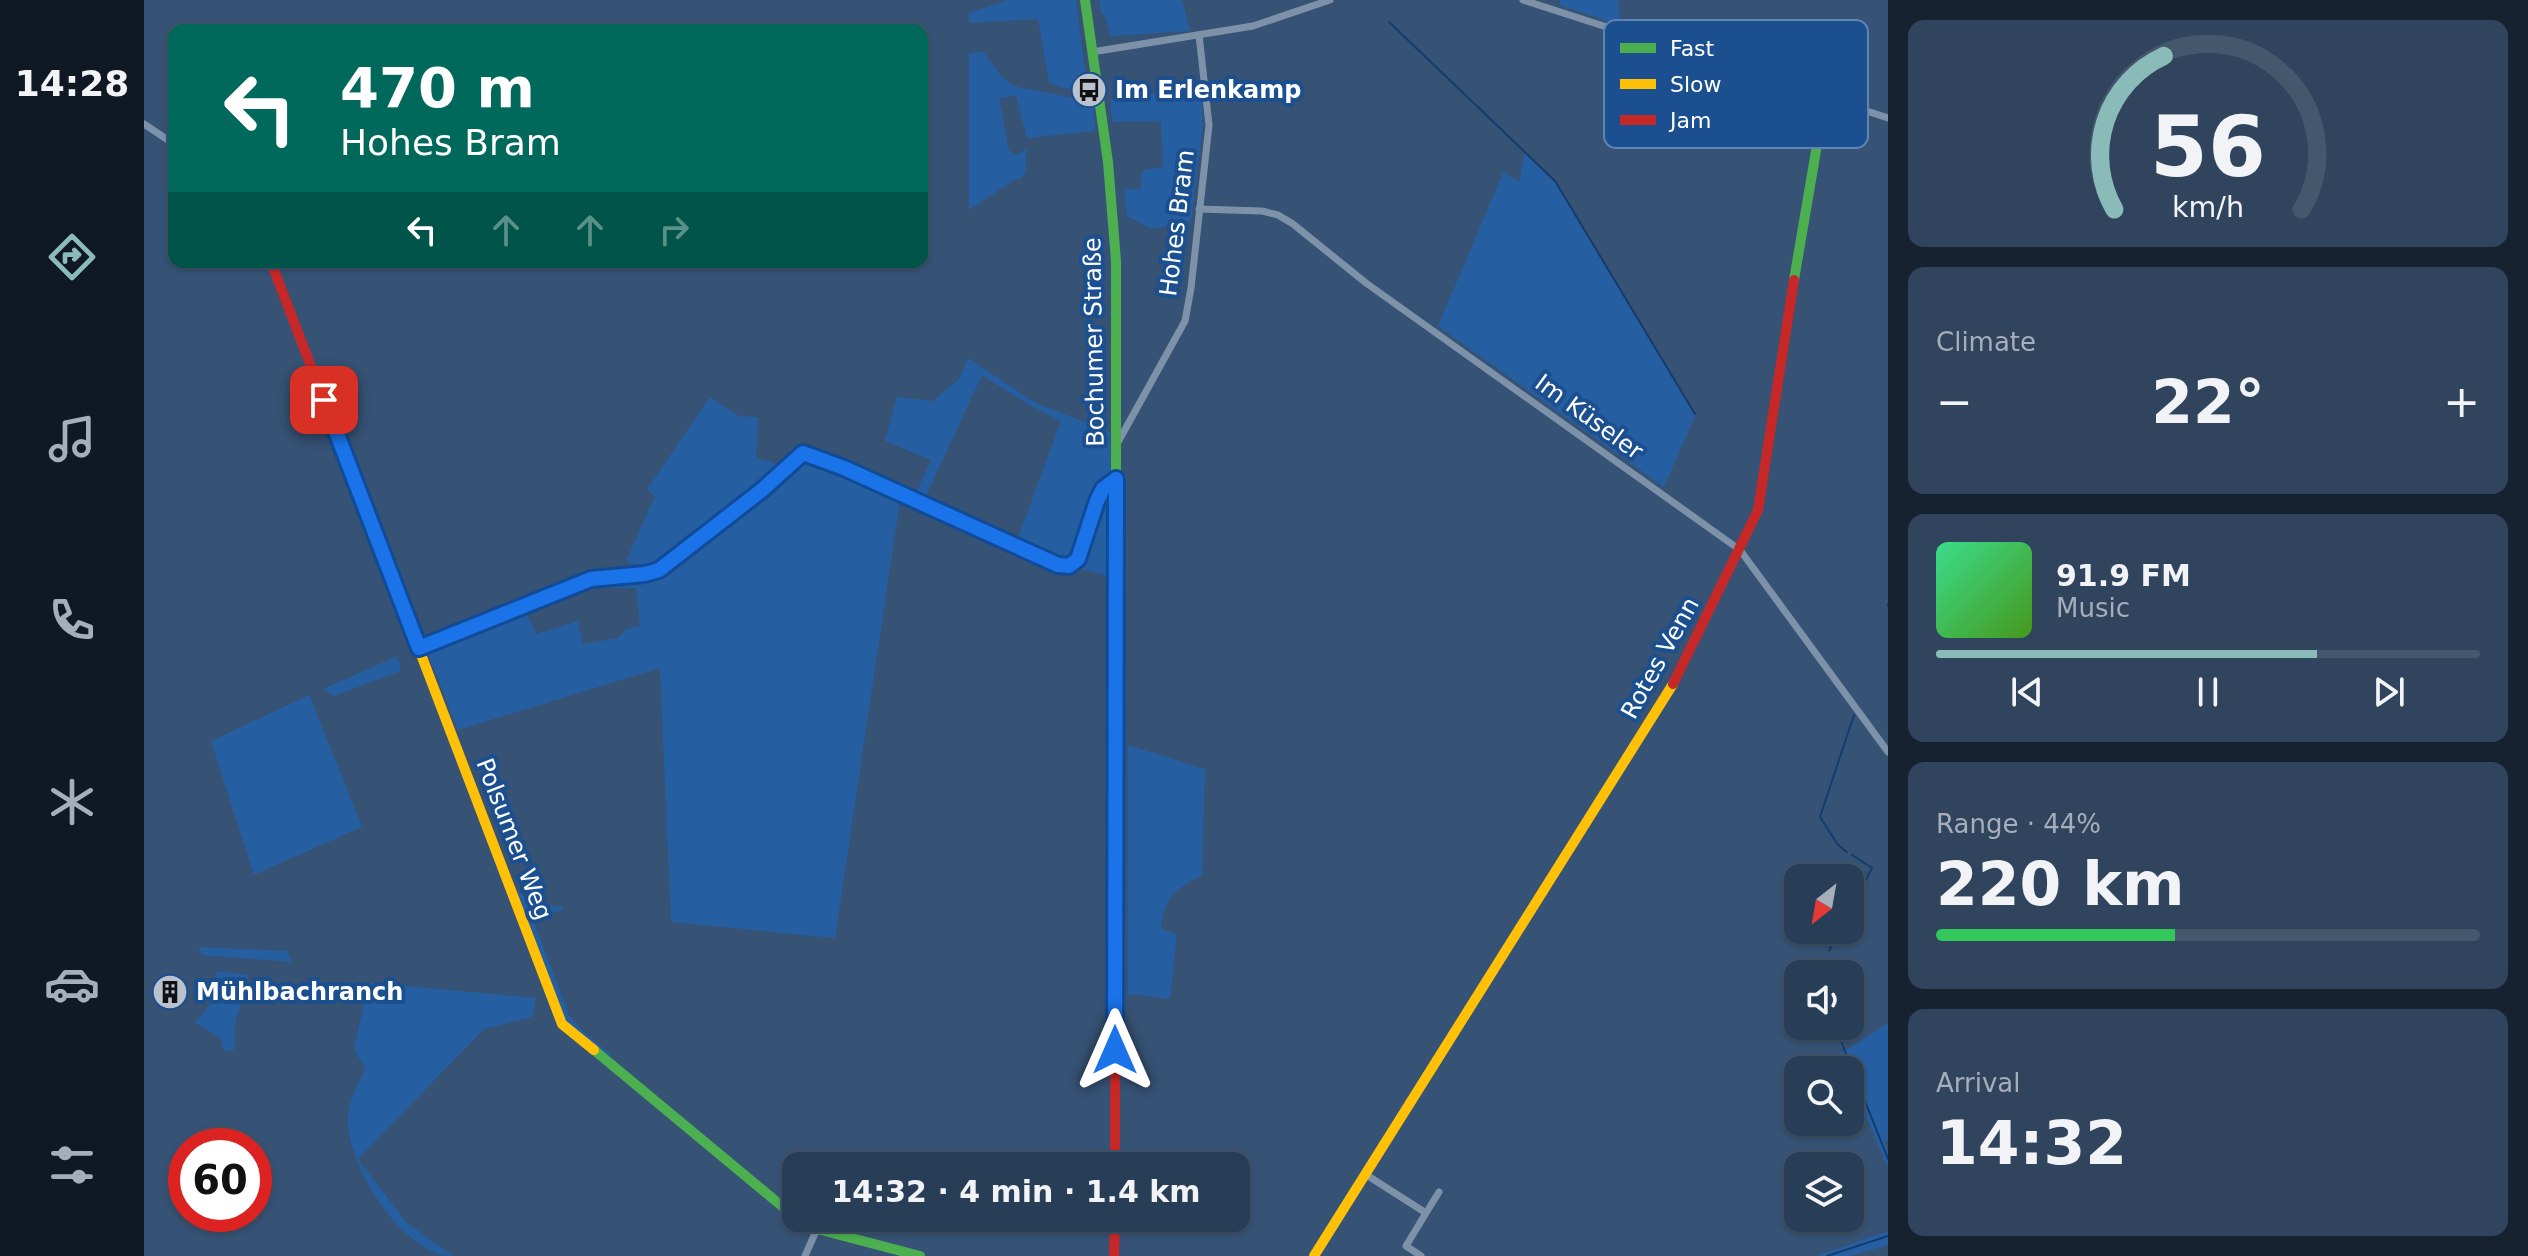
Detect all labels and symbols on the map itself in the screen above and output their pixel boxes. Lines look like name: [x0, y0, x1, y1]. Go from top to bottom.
legend: [1604, 20, 1868, 148]
text: Fast: [1670, 36, 1715, 61]
bus stop icon: Im Erlenkamp: [1070, 71, 1108, 109]
text: Slow: [1670, 72, 1722, 97]
place label: Im Erlenkamp: [1115, 76, 1301, 104]
text: Jam: [1668, 108, 1711, 133]
street label: Hohes Bram: [1154, 148, 1200, 298]
street label: Bochumer Straße: [1078, 237, 1110, 447]
pin: [290, 366, 358, 434]
street label: Im Küseler: [1530, 369, 1648, 466]
street label: Rotes Venn: [1615, 592, 1705, 724]
street label: Polsumer Weg: [470, 754, 558, 924]
north arrow: [1784, 864, 1864, 944]
building icon: Mühlbachranch: [151, 973, 189, 1011]
place label: Mühlbachranch: [196, 978, 403, 1006]
position arrow: [1073, 1008, 1157, 1092]
speed limit sign: 60: [168, 1128, 272, 1232]

